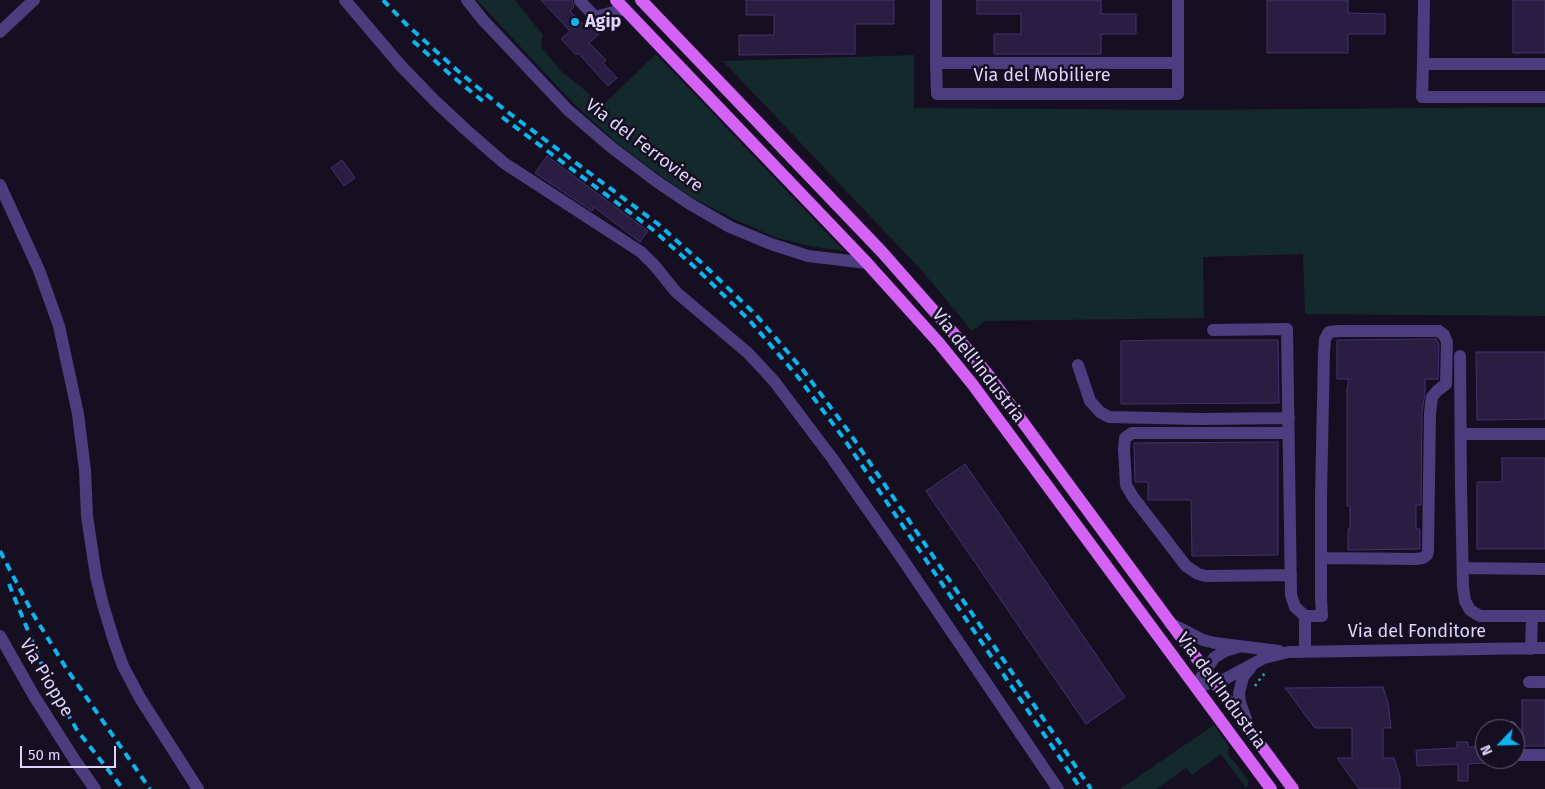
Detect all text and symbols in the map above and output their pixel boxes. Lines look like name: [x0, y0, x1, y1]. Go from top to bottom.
place label: Agip: [585, 11, 621, 33]
marker: Agip: [569, 16, 581, 28]
street label: Via del Mobiliere: [974, 65, 1110, 87]
street label: Via del Ferroviere: [581, 95, 707, 197]
street label: Via dell'Industria: [927, 305, 1029, 427]
street label: Via del Fonditore: [1348, 621, 1486, 643]
street label: Via dell'Industria: [1172, 629, 1270, 753]
street label: Via Pioppe: [14, 635, 78, 721]
north arrow: [1475, 719, 1525, 769]
scale bar: [22, 736, 119, 768]
text: N: [1477, 742, 1496, 758]
text: 50 m: [28, 746, 61, 764]

